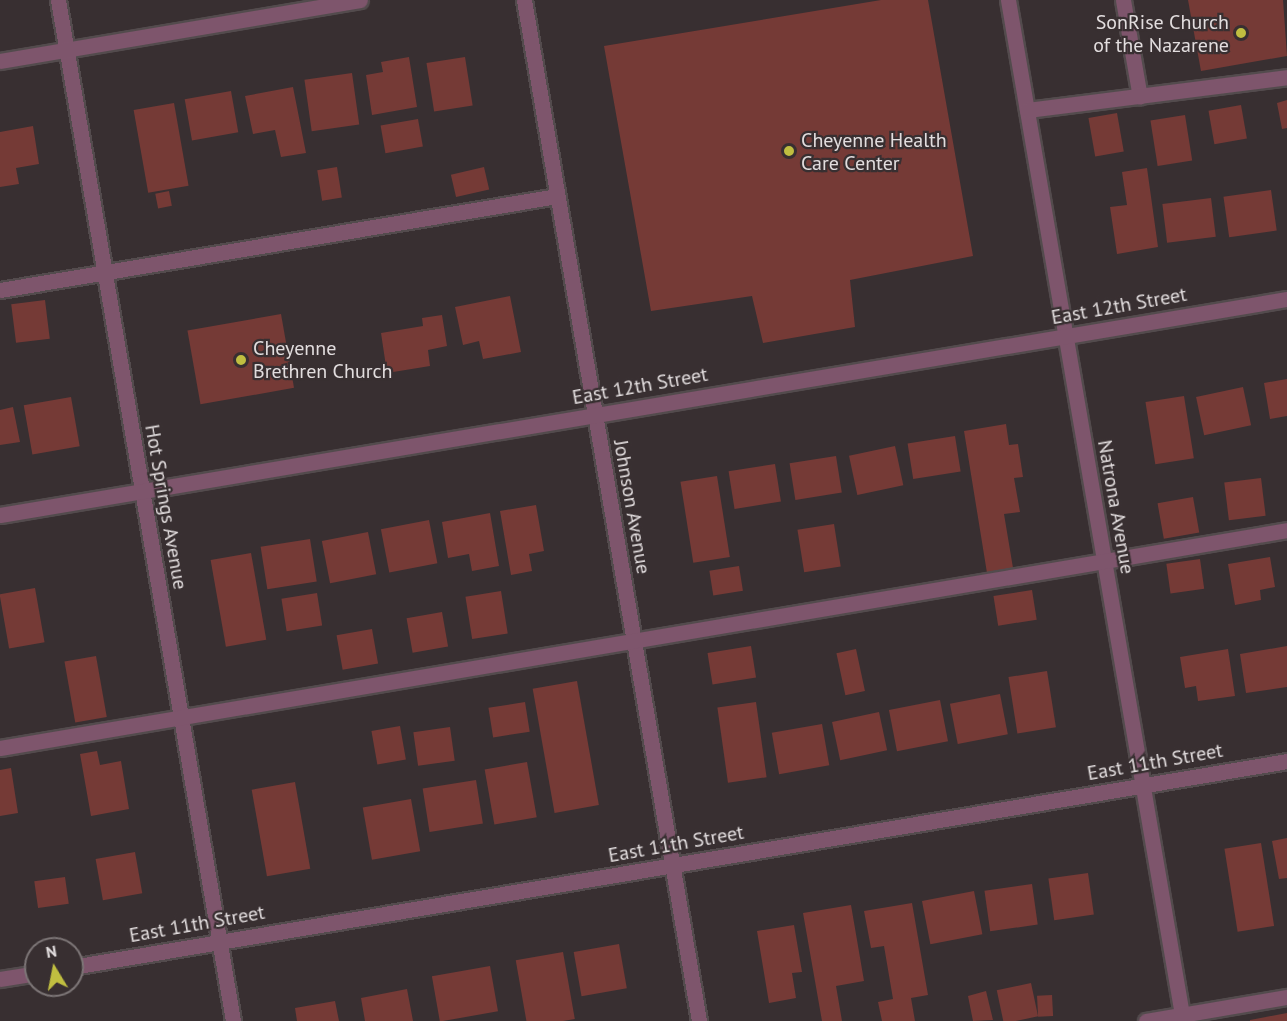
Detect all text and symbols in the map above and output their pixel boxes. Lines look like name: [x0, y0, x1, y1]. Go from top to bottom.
place label: SonRise Church of the Nazarene: [1093, 10, 1229, 57]
marker: SonRise Church of the Nazarene: [1234, 26, 1248, 40]
place label: Cheyenne Health Care Center: [801, 128, 947, 175]
marker: Cheyenne Health Care Center: [782, 144, 796, 158]
street label: East 12th Street: [1049, 282, 1189, 330]
place label: Cheyenne Brethren Church: [253, 336, 392, 383]
marker: Cheyenne Brethren Church: [234, 353, 248, 367]
street label: East 12th Street: [570, 362, 710, 410]
street label: Hot Springs Avenue: [140, 422, 192, 592]
street label: Johnson Avenue: [608, 438, 656, 576]
street label: Natrona Avenue: [1092, 438, 1140, 576]
street label: East 11th Street: [1085, 738, 1225, 786]
street label: East 11th Street: [606, 820, 746, 868]
street label: East 11th Street: [127, 900, 267, 948]
north arrow: [24, 937, 84, 997]
text: N: [44, 940, 58, 962]

